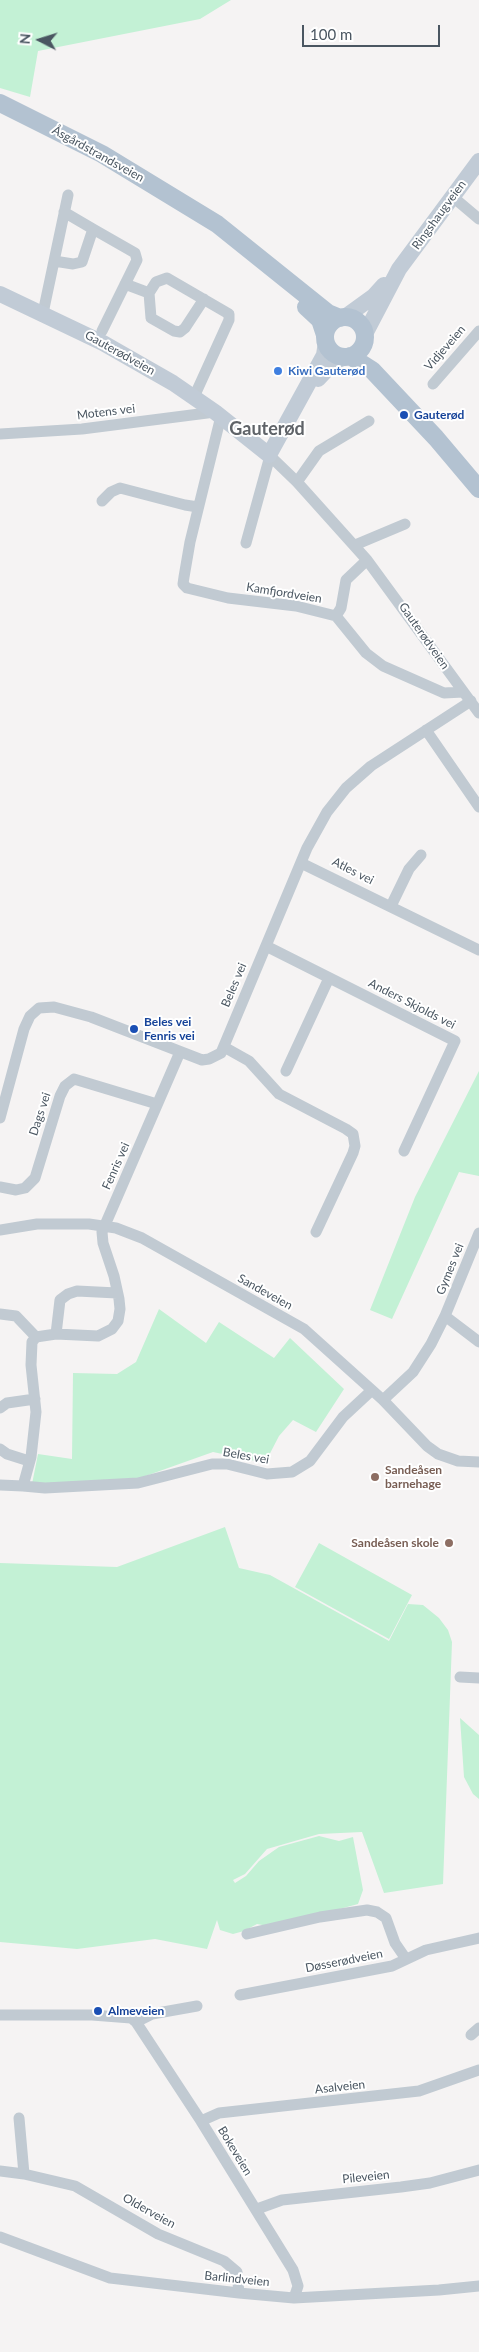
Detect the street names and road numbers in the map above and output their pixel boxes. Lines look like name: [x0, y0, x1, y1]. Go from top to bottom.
street label: Åsgårdstrandsveien: [50, 123, 146, 185]
street label: Ringshaugveien: [409, 177, 469, 253]
street label: Vidjeveien: [421, 322, 469, 374]
street label: Gauterødveien: [82, 328, 158, 378]
street label: Motens vei: [76, 401, 136, 423]
street label: Kamfjordveien: [245, 580, 323, 606]
street label: Gauterødveien: [396, 600, 452, 672]
street label: Atles vei: [330, 854, 376, 888]
street label: Beles vei: [218, 961, 250, 1009]
street label: Anders Skjolds vei: [366, 976, 458, 1032]
street label: Dags vei: [26, 1091, 54, 1137]
street label: Fenris vei: [99, 1140, 133, 1192]
street label: Gymes vei: [433, 1241, 467, 1297]
street label: Sandeveien: [235, 1271, 295, 1313]
street label: Beles vei: [222, 1445, 270, 1467]
street label: Døsserødveien: [304, 1946, 384, 1976]
street label: Asalveien: [314, 2077, 366, 2097]
street label: Bokeveien: [215, 2124, 255, 2178]
street label: Pileveien: [342, 2167, 390, 2187]
street label: Olderveien: [120, 2191, 178, 2231]
street label: Barlindveien: [204, 2268, 270, 2290]

